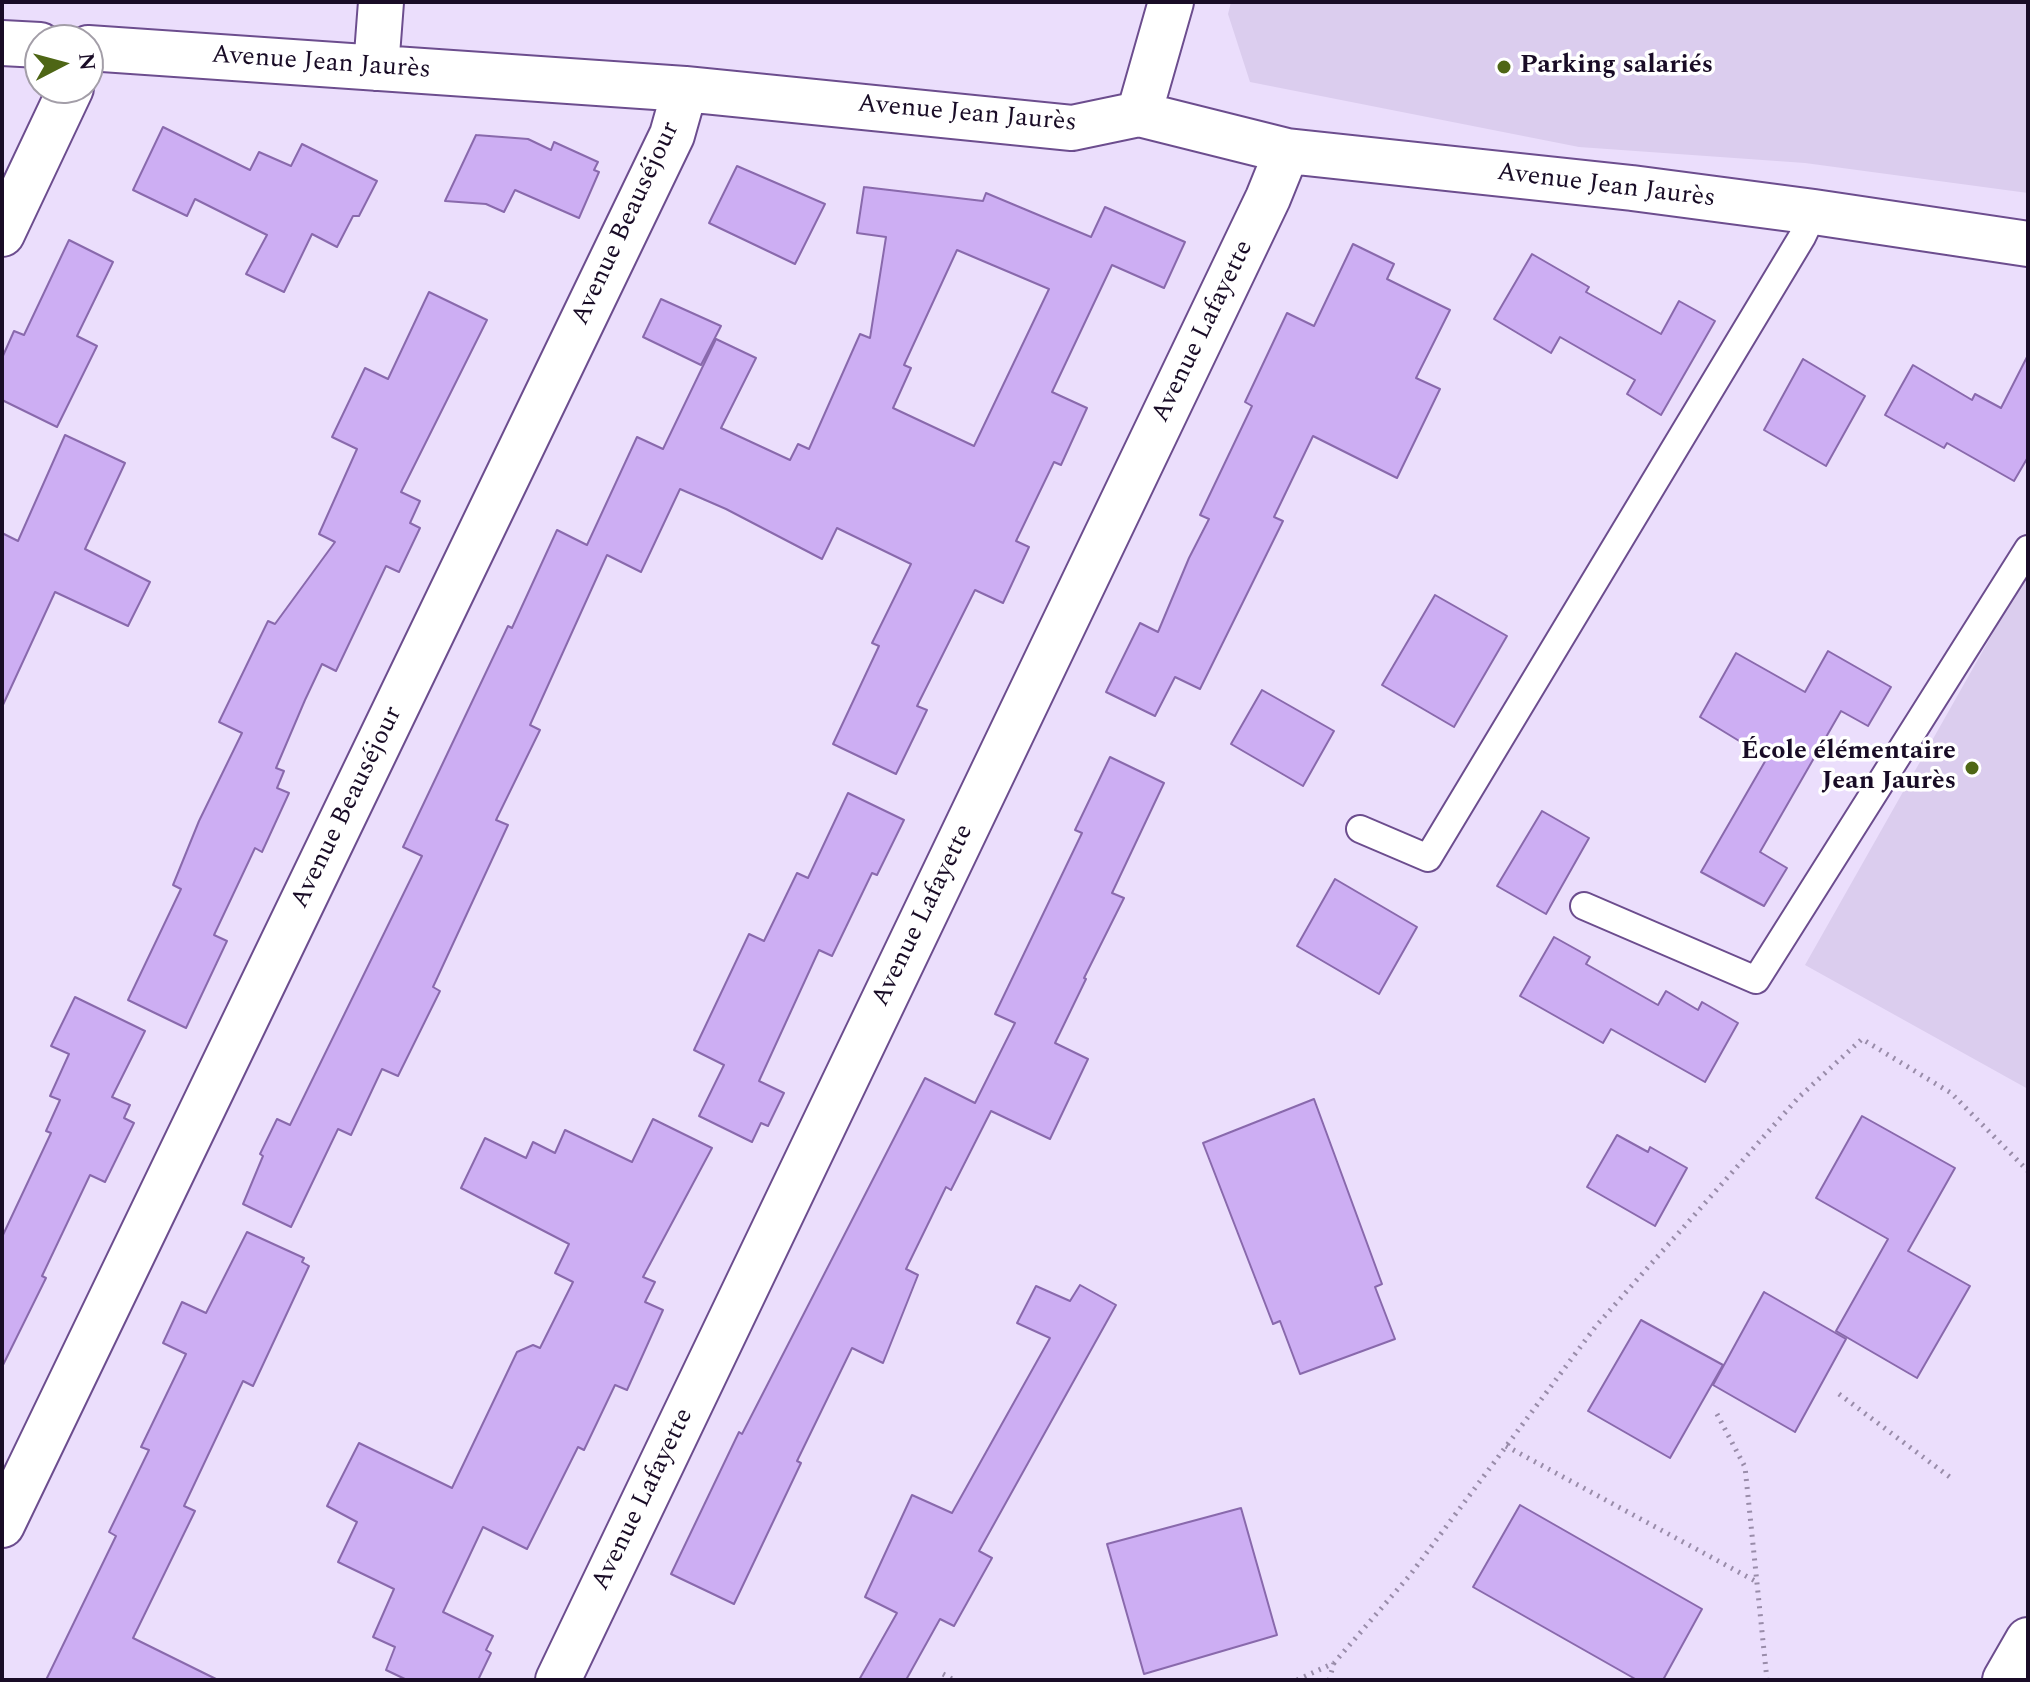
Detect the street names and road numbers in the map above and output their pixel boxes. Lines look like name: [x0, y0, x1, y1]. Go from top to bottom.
street label: Avenue Jean Jaurès: [210, 41, 432, 87]
street label: Avenue Jean Jaurès: [856, 90, 1078, 140]
street label: Avenue Beauséjour: [566, 117, 688, 331]
street label: Avenue Jean Jaurès: [1495, 158, 1717, 216]
street label: Avenue Lafayette: [1146, 236, 1262, 428]
street label: Avenue Beauséjour: [286, 702, 410, 914]
street label: Avenue Lafayette: [866, 820, 982, 1012]
street label: Avenue Lafayette: [586, 1404, 702, 1596]

